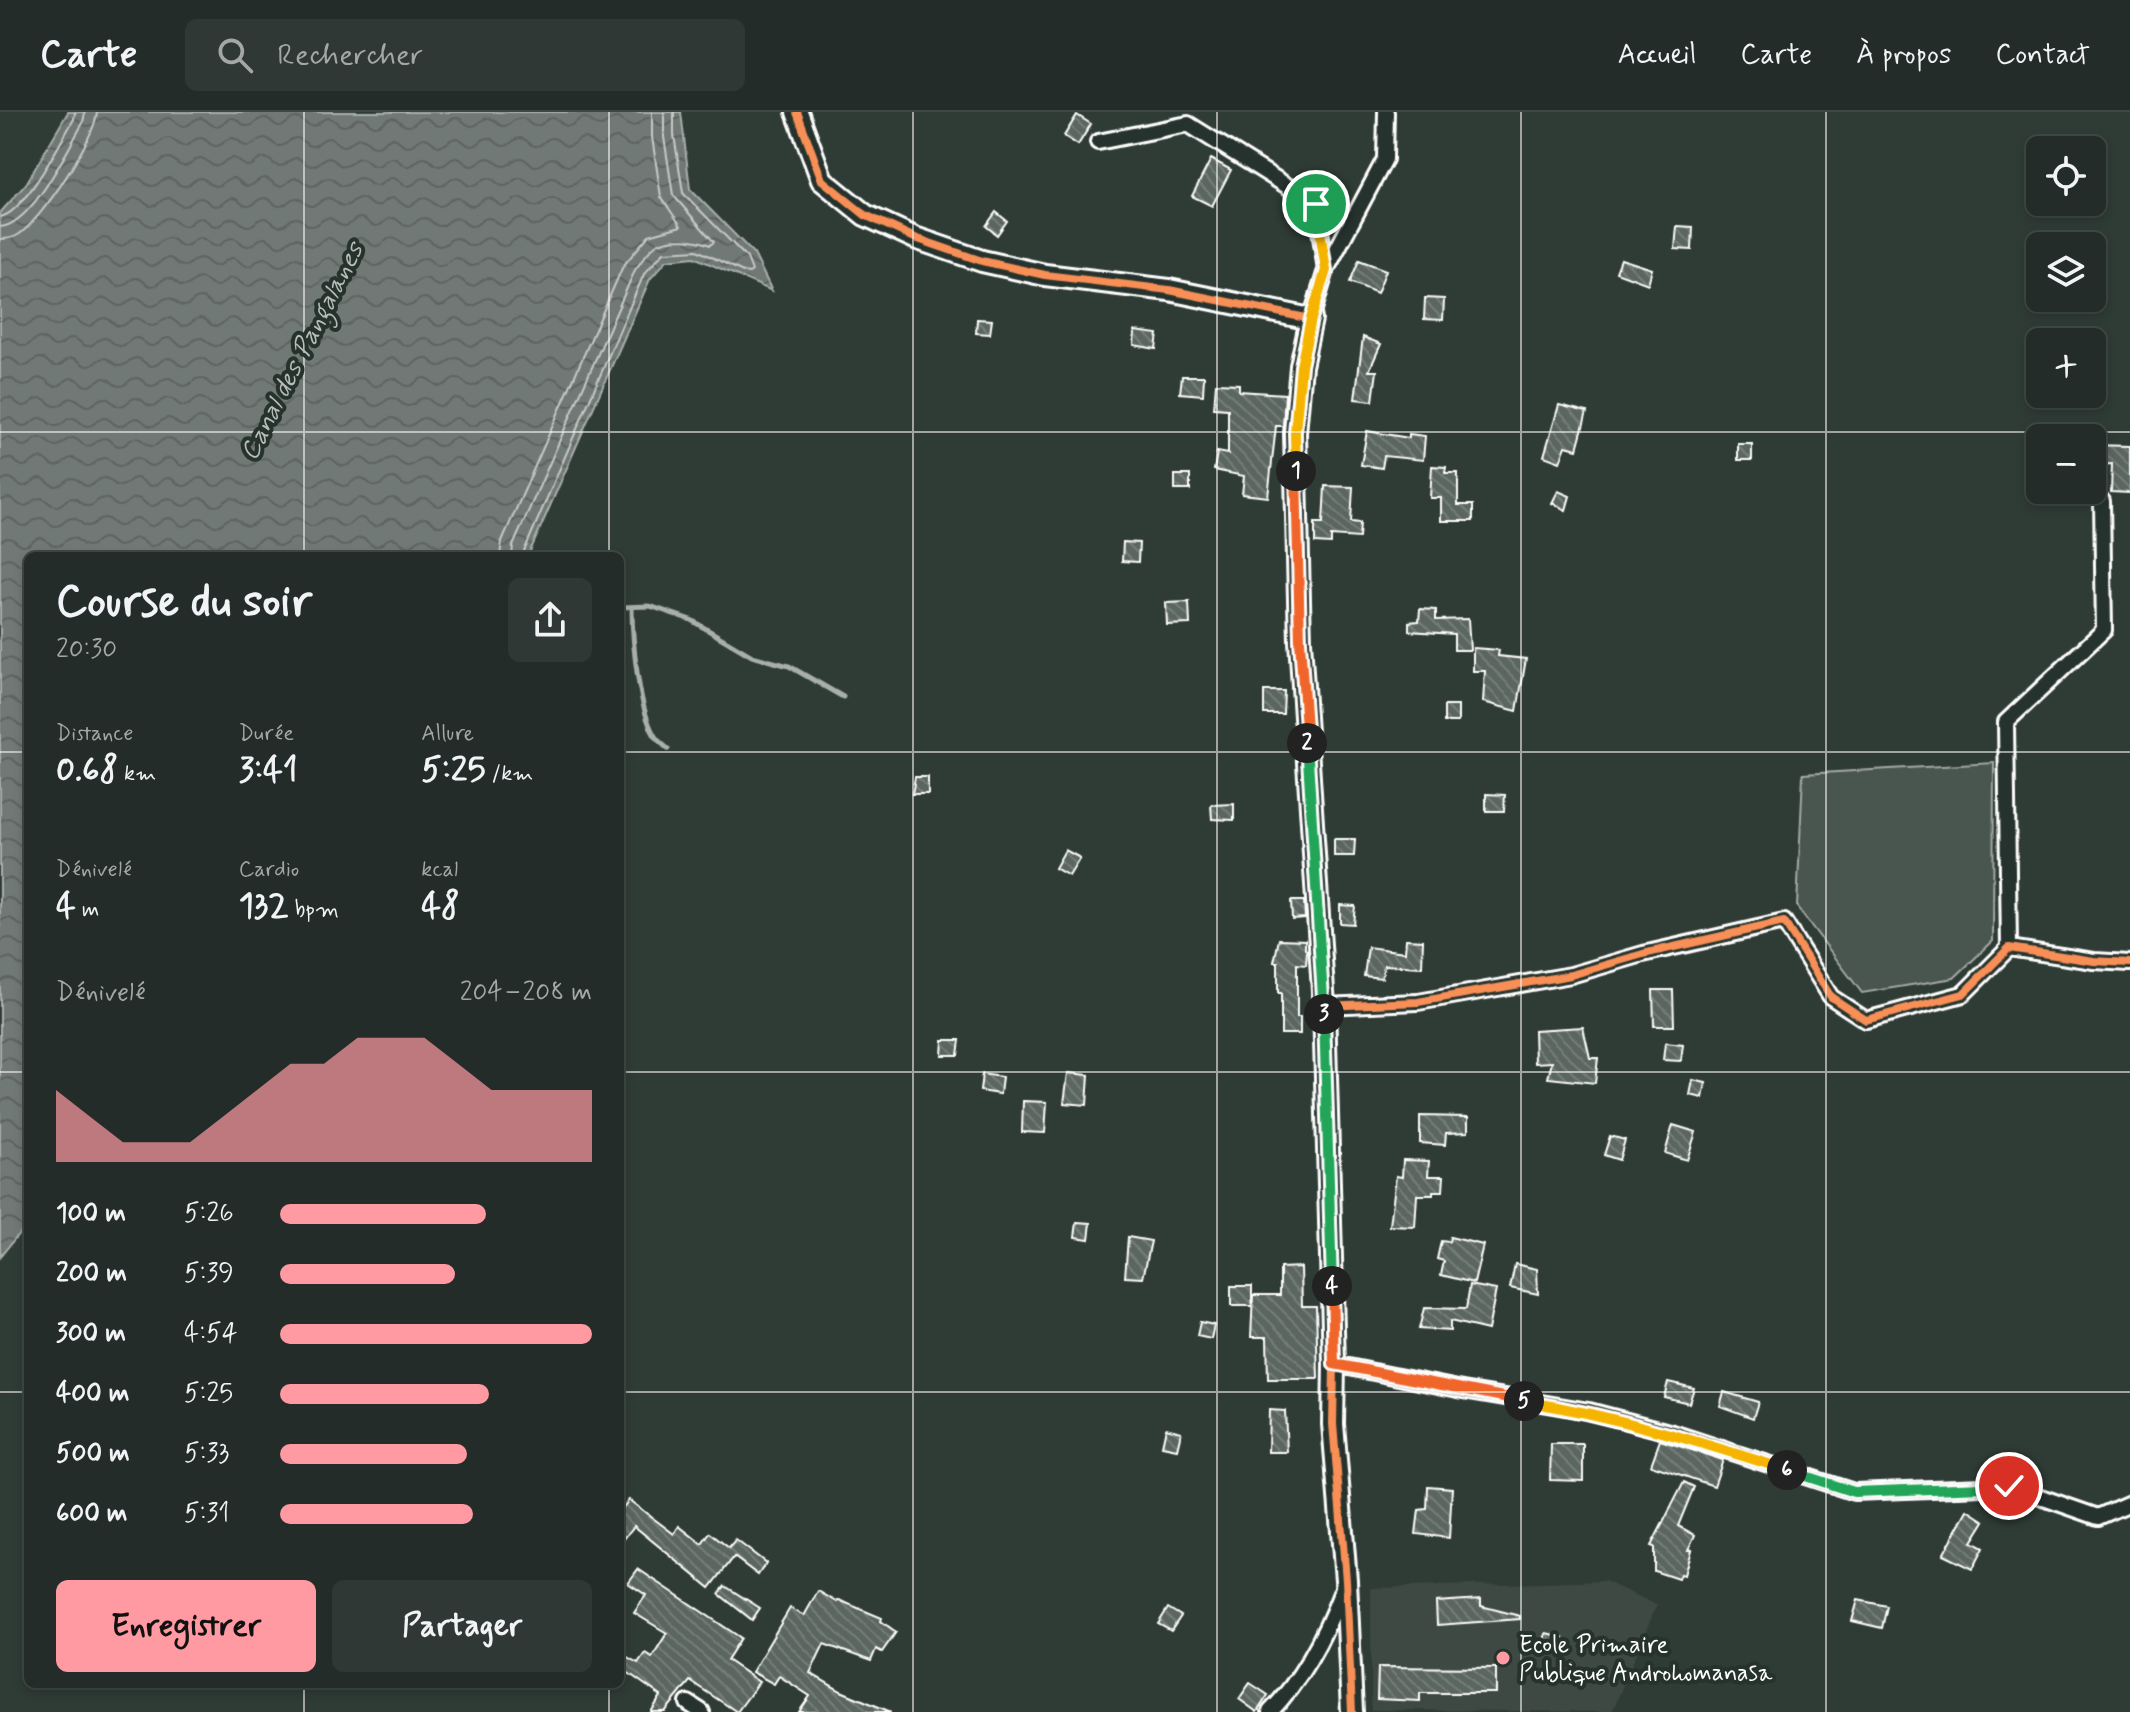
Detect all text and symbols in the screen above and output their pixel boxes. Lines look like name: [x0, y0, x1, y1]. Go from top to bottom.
search box: [185, 19, 745, 91]
text: Carte: [40, 31, 137, 80]
icon: search: [213, 33, 257, 77]
text: Rechercher: [277, 36, 423, 75]
text: Accueil: [1618, 37, 1696, 74]
text: Carte: [1740, 37, 1812, 74]
text: À propos: [1856, 37, 1951, 74]
text: Contact: [1995, 37, 2090, 74]
map controls: [2026, 136, 2106, 504]
button: locate: [2026, 136, 2106, 216]
pin: [1282, 170, 1350, 238]
icon: arrive: [1294, 182, 1338, 226]
button: layers: [2026, 232, 2106, 312]
water label: Canal des Pangalanes: [233, 235, 376, 468]
button: +: [2026, 328, 2106, 408]
button: −: [2026, 424, 2106, 504]
pin: 1: [1276, 451, 1316, 491]
text: 1: [1291, 457, 1301, 485]
text: Course du soir: [56, 574, 312, 632]
button: share: [508, 578, 592, 662]
text: 20:30: [56, 633, 117, 667]
text: Distance: [56, 720, 133, 748]
text: Durée: [239, 720, 294, 748]
text: Allure: [421, 720, 474, 748]
pin: 2: [1287, 723, 1327, 763]
text: 2: [1302, 729, 1312, 757]
text: 0.68: [56, 748, 118, 793]
text: 3:41: [239, 748, 298, 793]
text: 5:25: [421, 748, 486, 793]
text: km: [118, 760, 156, 788]
text: /km: [486, 760, 533, 788]
text: Dénivelé: [56, 856, 132, 884]
text: Cardio: [239, 856, 299, 884]
text: kcal: [421, 856, 458, 884]
text: 4: [56, 884, 76, 929]
text: 132: [239, 884, 289, 929]
text: 48: [421, 884, 460, 929]
text: m: [76, 896, 99, 924]
text: bpm: [289, 896, 339, 924]
text: Dénivelé: [56, 976, 146, 1010]
text: 204–208 m: [460, 976, 592, 1010]
pin: 3: [1304, 994, 1344, 1034]
text: 3: [1319, 1000, 1329, 1028]
text: 100 m: [56, 1197, 126, 1231]
text: 5:26: [184, 1197, 234, 1231]
text: 200 m: [56, 1257, 127, 1291]
text: 5:39: [184, 1257, 234, 1291]
pin: 4: [1312, 1266, 1352, 1306]
text: 4: [1326, 1272, 1338, 1300]
text: 300 m: [56, 1317, 126, 1351]
text: 4:54: [184, 1317, 237, 1351]
text: 400 m: [56, 1377, 129, 1411]
text: 5:25: [184, 1377, 233, 1411]
pin: 5: [1504, 1381, 1544, 1421]
text: 5: [1517, 1387, 1531, 1415]
text: 500 m: [56, 1437, 130, 1471]
text: 5:33: [184, 1437, 229, 1471]
pin: 6: [1767, 1450, 1807, 1490]
pin: [1975, 1452, 2043, 1520]
text: 6: [1781, 1456, 1793, 1484]
icon: check: [1987, 1464, 2031, 1508]
text: 600 m: [56, 1497, 128, 1531]
text: 5:31: [184, 1497, 229, 1531]
button: Enregistrer: [56, 1580, 316, 1672]
button: Partager: [332, 1580, 592, 1672]
place label: Ecole Primaire Publique Androhomanasa: [1519, 1630, 1773, 1689]
marker: Ecole Primaire Publique Androhomanasa: [1494, 1649, 1512, 1667]

